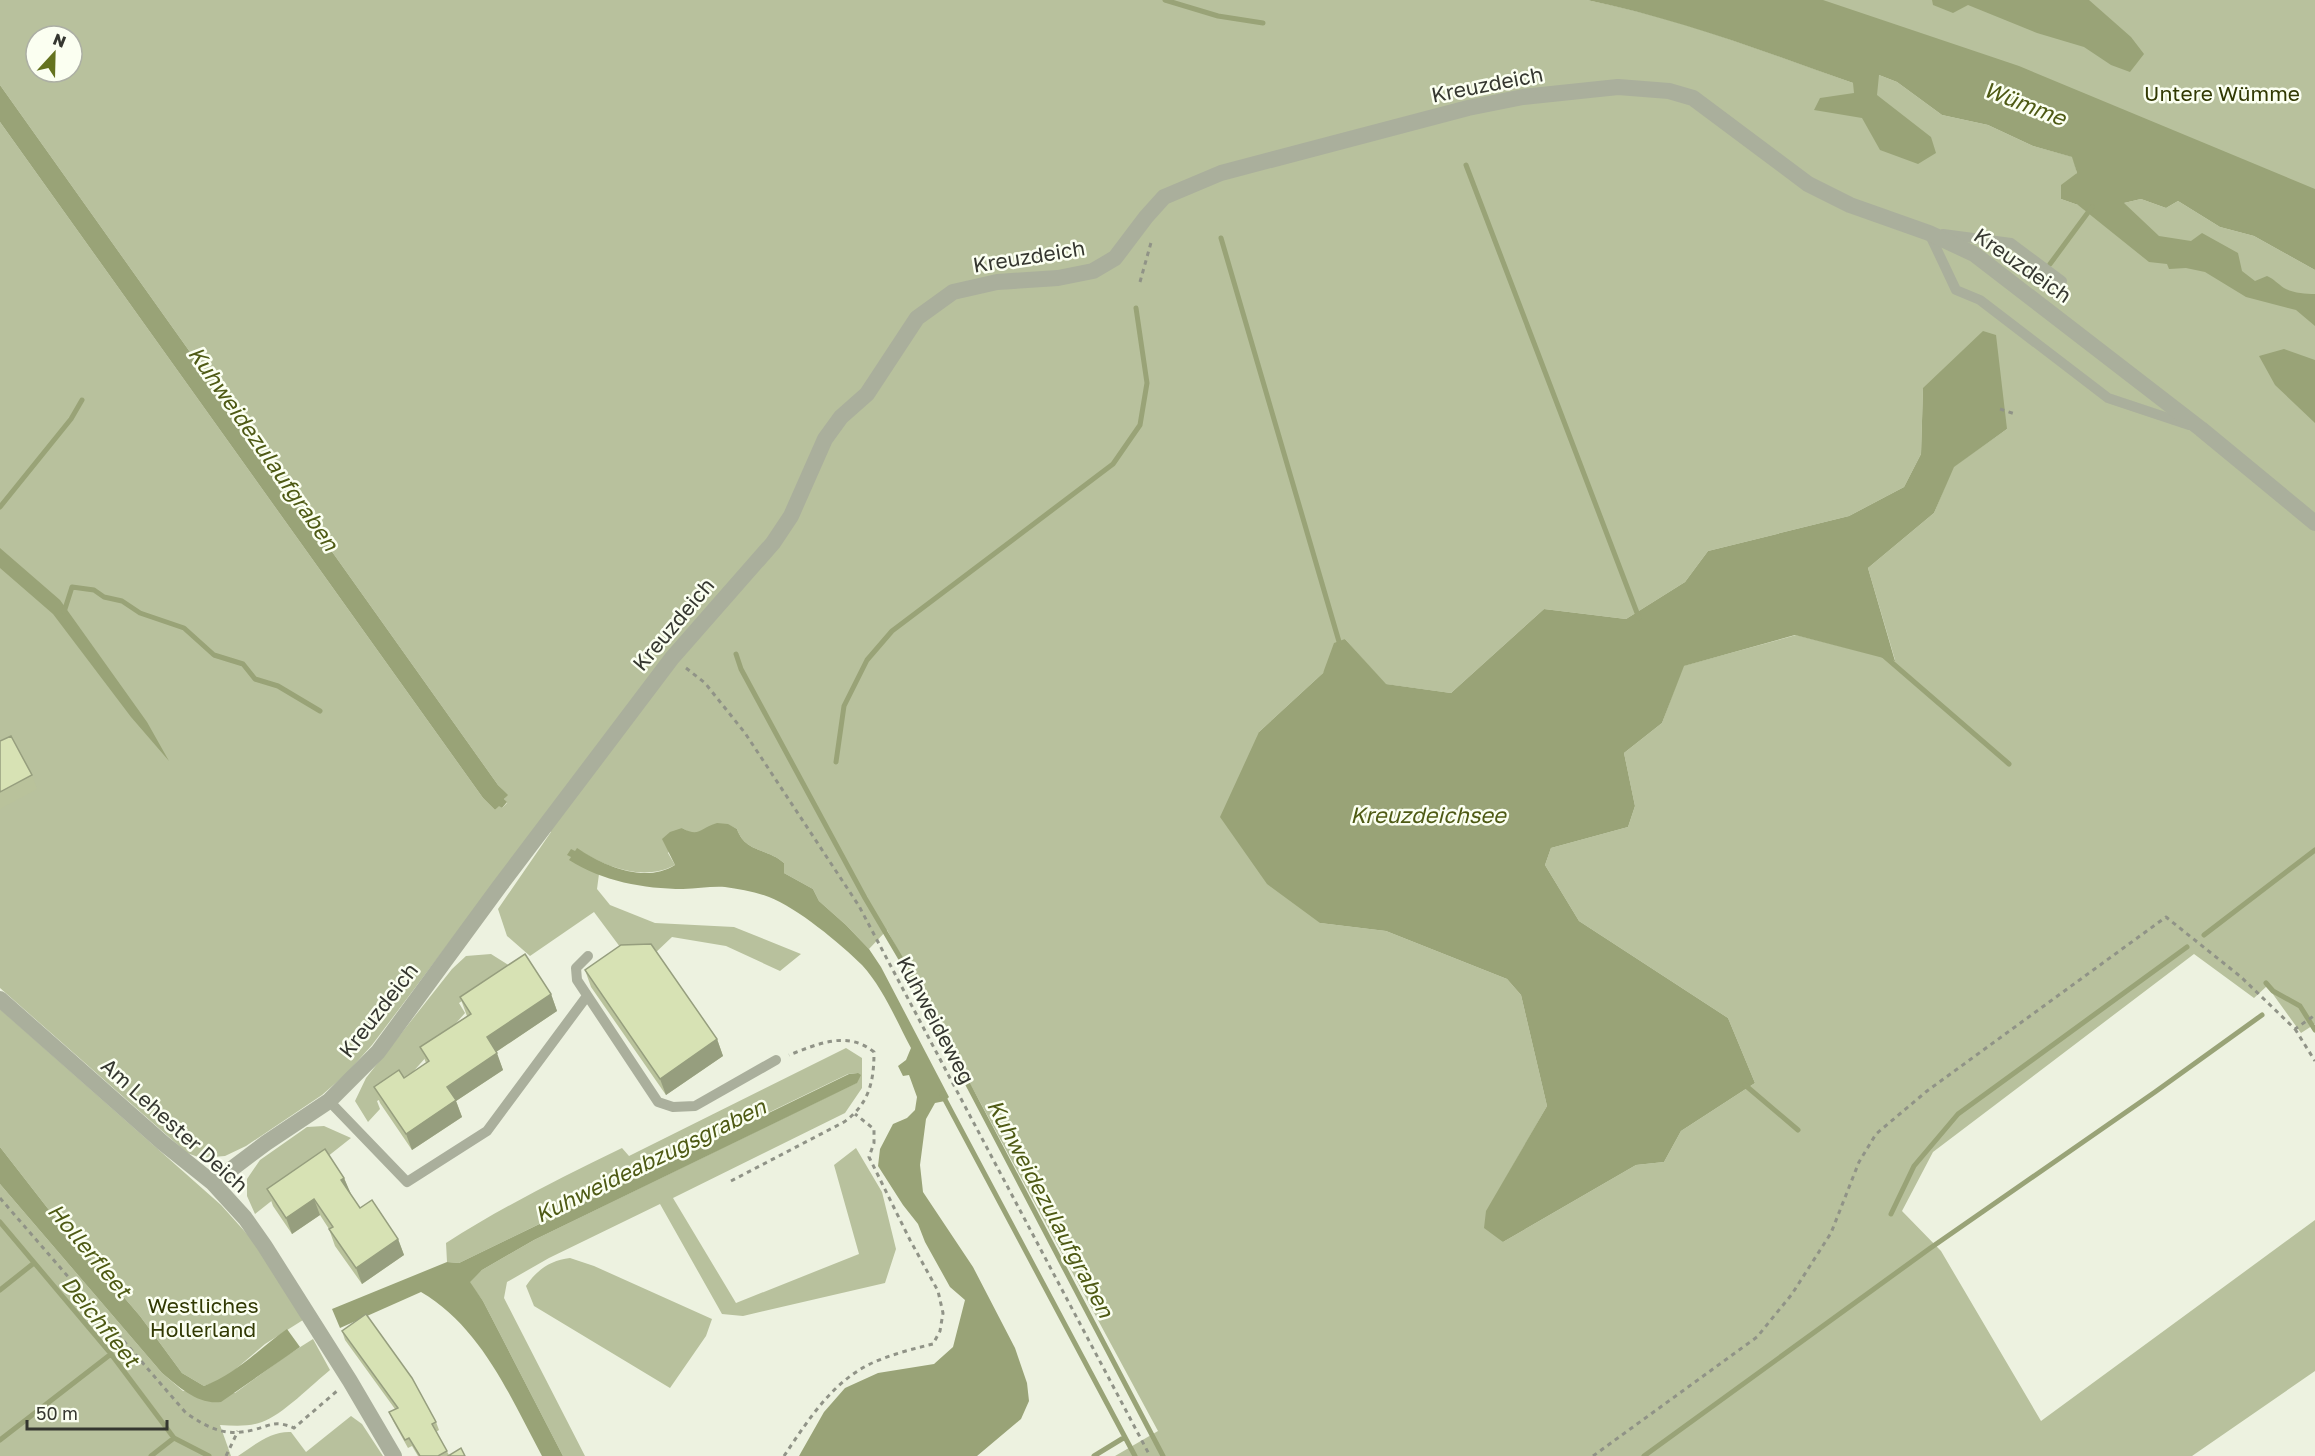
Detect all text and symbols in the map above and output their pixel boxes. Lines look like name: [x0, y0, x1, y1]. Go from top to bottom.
north arrow: [24, 24, 84, 84]
text: N: [50, 29, 69, 52]
street label: Kreuzdeich: [1429, 60, 1545, 108]
water label: Wümme: [1980, 75, 2072, 132]
park label: Untere Wümme: [2144, 80, 2300, 106]
street label: Kreuzdeich: [1969, 222, 2077, 308]
street label: Kreuzdeich: [971, 234, 1087, 278]
water label: Kuhweidezulaufgraben: [183, 341, 346, 557]
street label: Kreuzdeich: [627, 572, 719, 676]
water label: Kreuzdeichsee: [1350, 801, 1508, 828]
street label: Kuhweideweg: [891, 952, 981, 1088]
street label: Kreuzdeich: [333, 957, 423, 1063]
street label: Am Lehester Deich: [96, 1052, 254, 1198]
water label: Kuhweideabzugsgraben: [530, 1092, 771, 1228]
water label: Kuhweidezulaufgraben: [982, 1094, 1121, 1323]
water label: Hollerfleet: [43, 1197, 139, 1304]
water label: Deichfleet: [56, 1270, 147, 1373]
park label: Westliches Hollerland: [147, 1292, 259, 1342]
scale bar: [27, 1393, 166, 1431]
text: 50 m: [36, 1402, 78, 1424]

